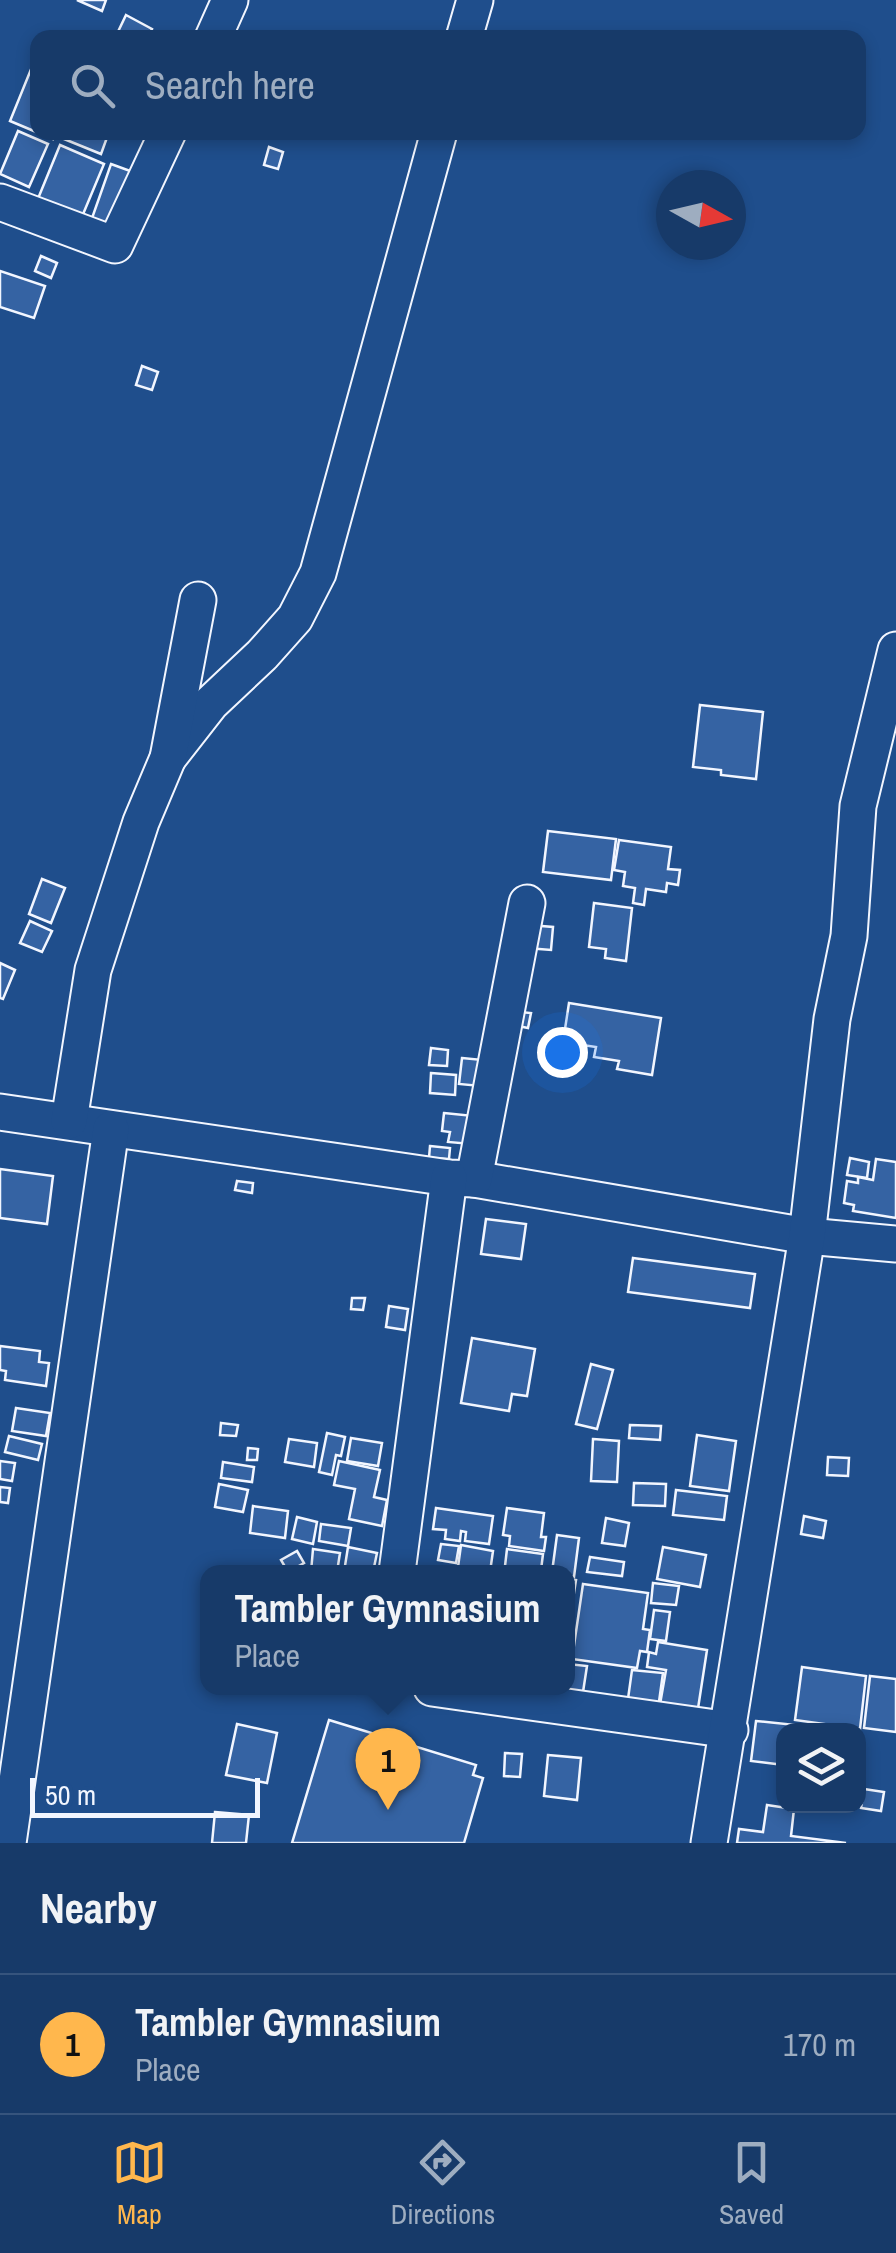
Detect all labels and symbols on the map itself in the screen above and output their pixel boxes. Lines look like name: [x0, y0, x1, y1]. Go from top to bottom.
north arrow: [656, 170, 746, 260]
your location: [537, 1027, 588, 1078]
pin: 1: [356, 1728, 420, 1810]
scale bar: [30, 1773, 260, 1818]

